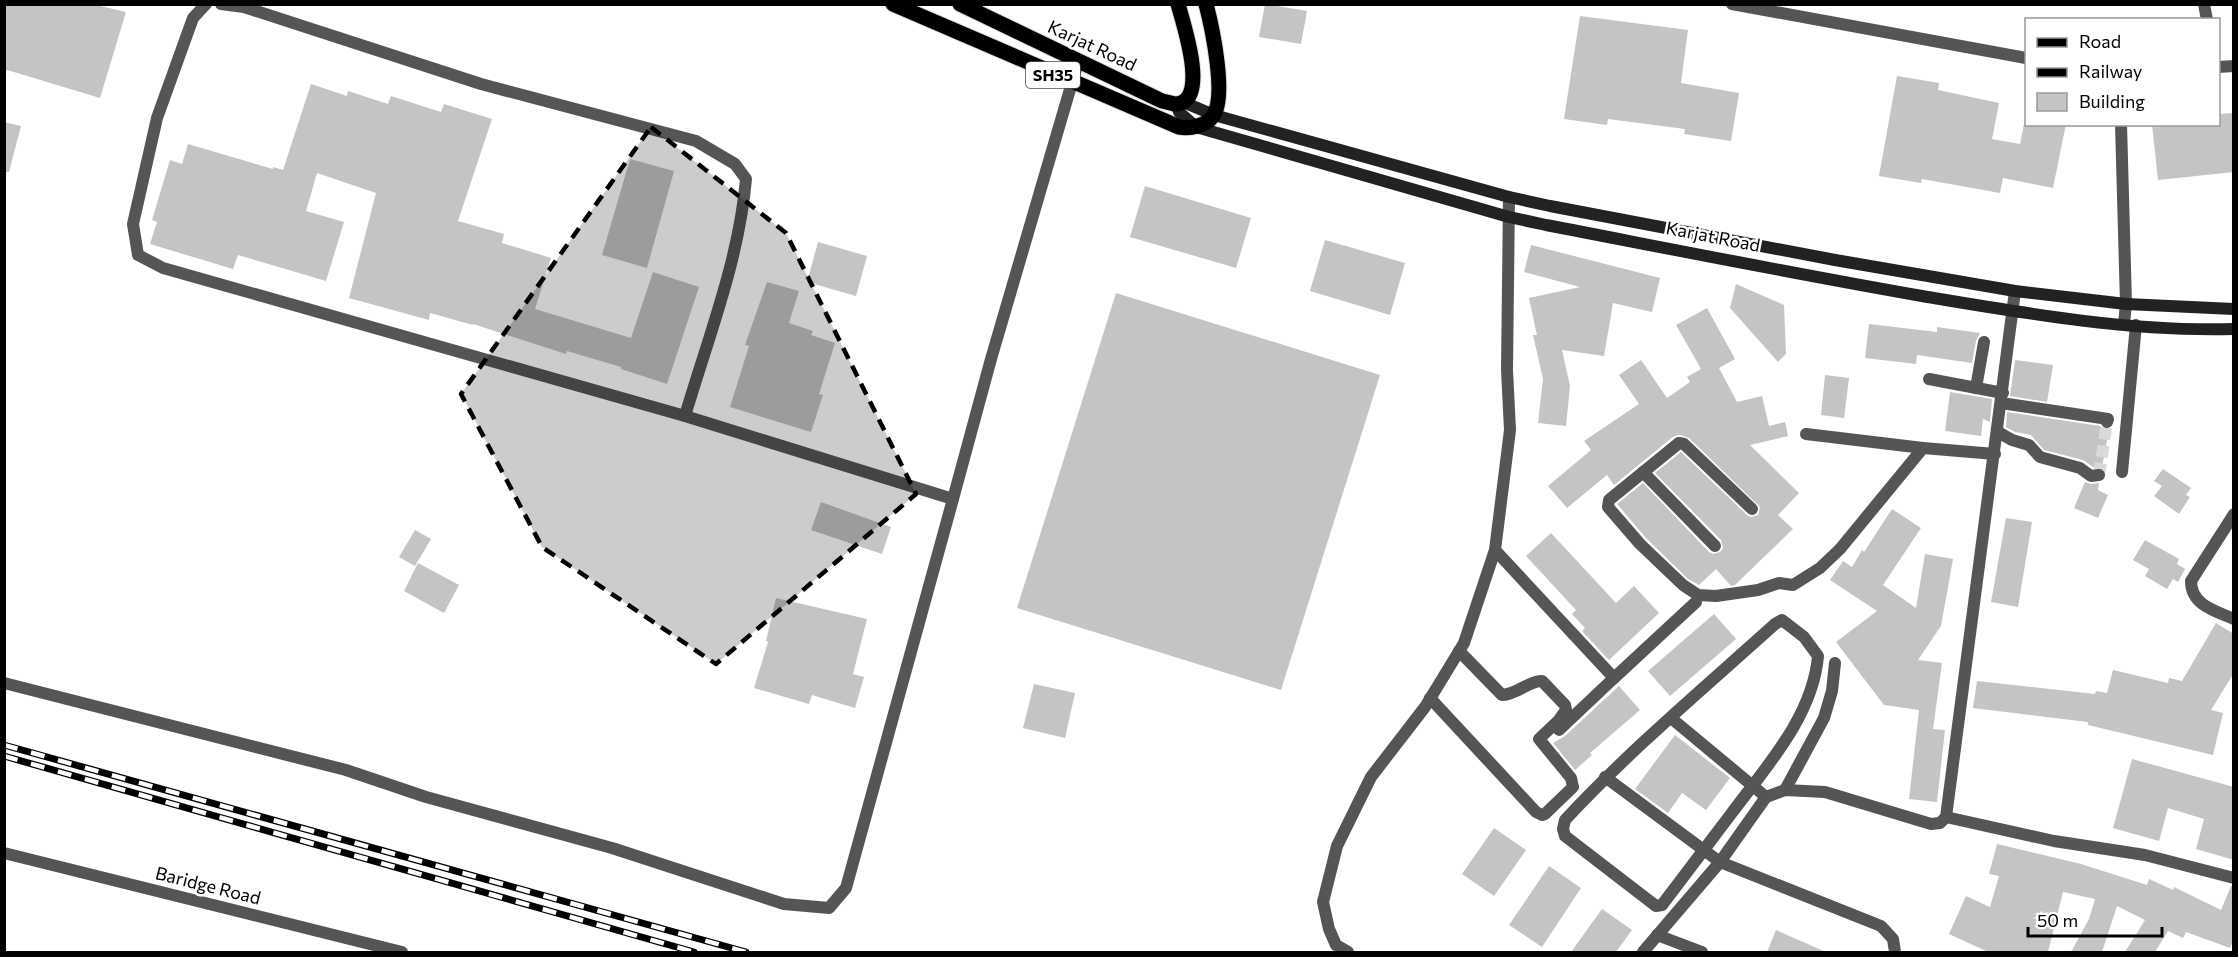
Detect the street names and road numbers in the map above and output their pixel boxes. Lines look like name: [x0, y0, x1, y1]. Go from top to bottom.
street label: Karjat Road: [1044, 15, 1140, 75]
road number: SH35: [1026, 62, 1080, 88]
street label: Karjat Road: [1664, 216, 1762, 256]
street label: Baridge Road: [153, 861, 263, 909]

